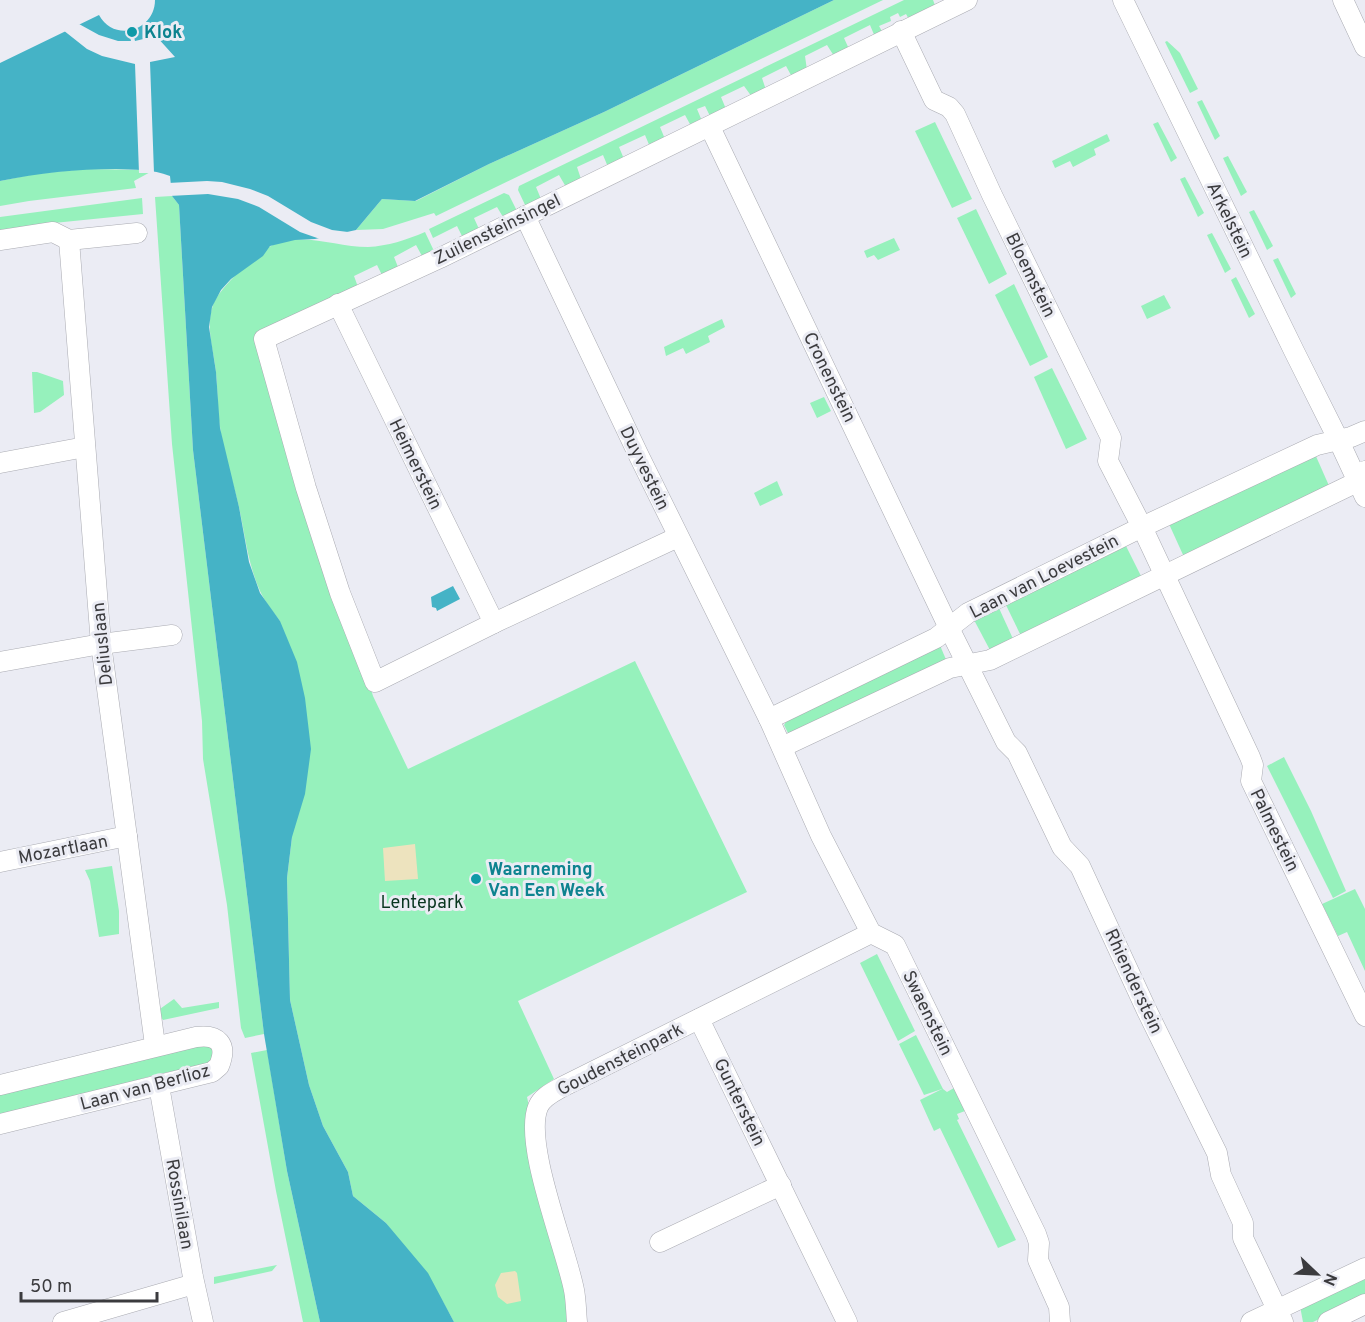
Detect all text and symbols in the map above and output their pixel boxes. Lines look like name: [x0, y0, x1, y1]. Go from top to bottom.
place label: Klok: [144, 22, 182, 45]
marker: Klok: [125, 25, 139, 39]
street label: Arkelstein: [1200, 179, 1257, 262]
street label: Zuilensteinsingel: [431, 190, 565, 271]
street label: Bloemstein: [999, 230, 1060, 322]
street label: Cronenstein: [797, 329, 860, 427]
street label: Heimerstein: [383, 415, 447, 514]
street label: Duyvestein: [613, 423, 674, 514]
street label: Laan van Loevestein: [966, 530, 1123, 625]
street label: Deliuslaan: [88, 601, 119, 687]
street label: Palmestein: [1244, 785, 1304, 876]
street label: Mozartlaan: [16, 831, 110, 870]
place label: Waarneming Van Een Week: [488, 859, 605, 903]
marker: Waarneming Van Een Week: [469, 872, 483, 886]
park label: Lentepark: [381, 892, 463, 915]
street label: Rhienderstein: [1098, 926, 1167, 1038]
street label: Swaenstein: [896, 967, 957, 1060]
street label: Goudensteinpark: [554, 1019, 688, 1102]
street label: Gunterstein: [707, 1055, 770, 1150]
street label: Laan van Berlioz: [78, 1060, 213, 1117]
street label: Rossinilaan: [159, 1157, 198, 1251]
north arrow: [1287, 1244, 1347, 1304]
scale bar: [21, 1265, 158, 1303]
text: N: [1318, 1270, 1340, 1288]
text: 50 m: [30, 1276, 72, 1299]

